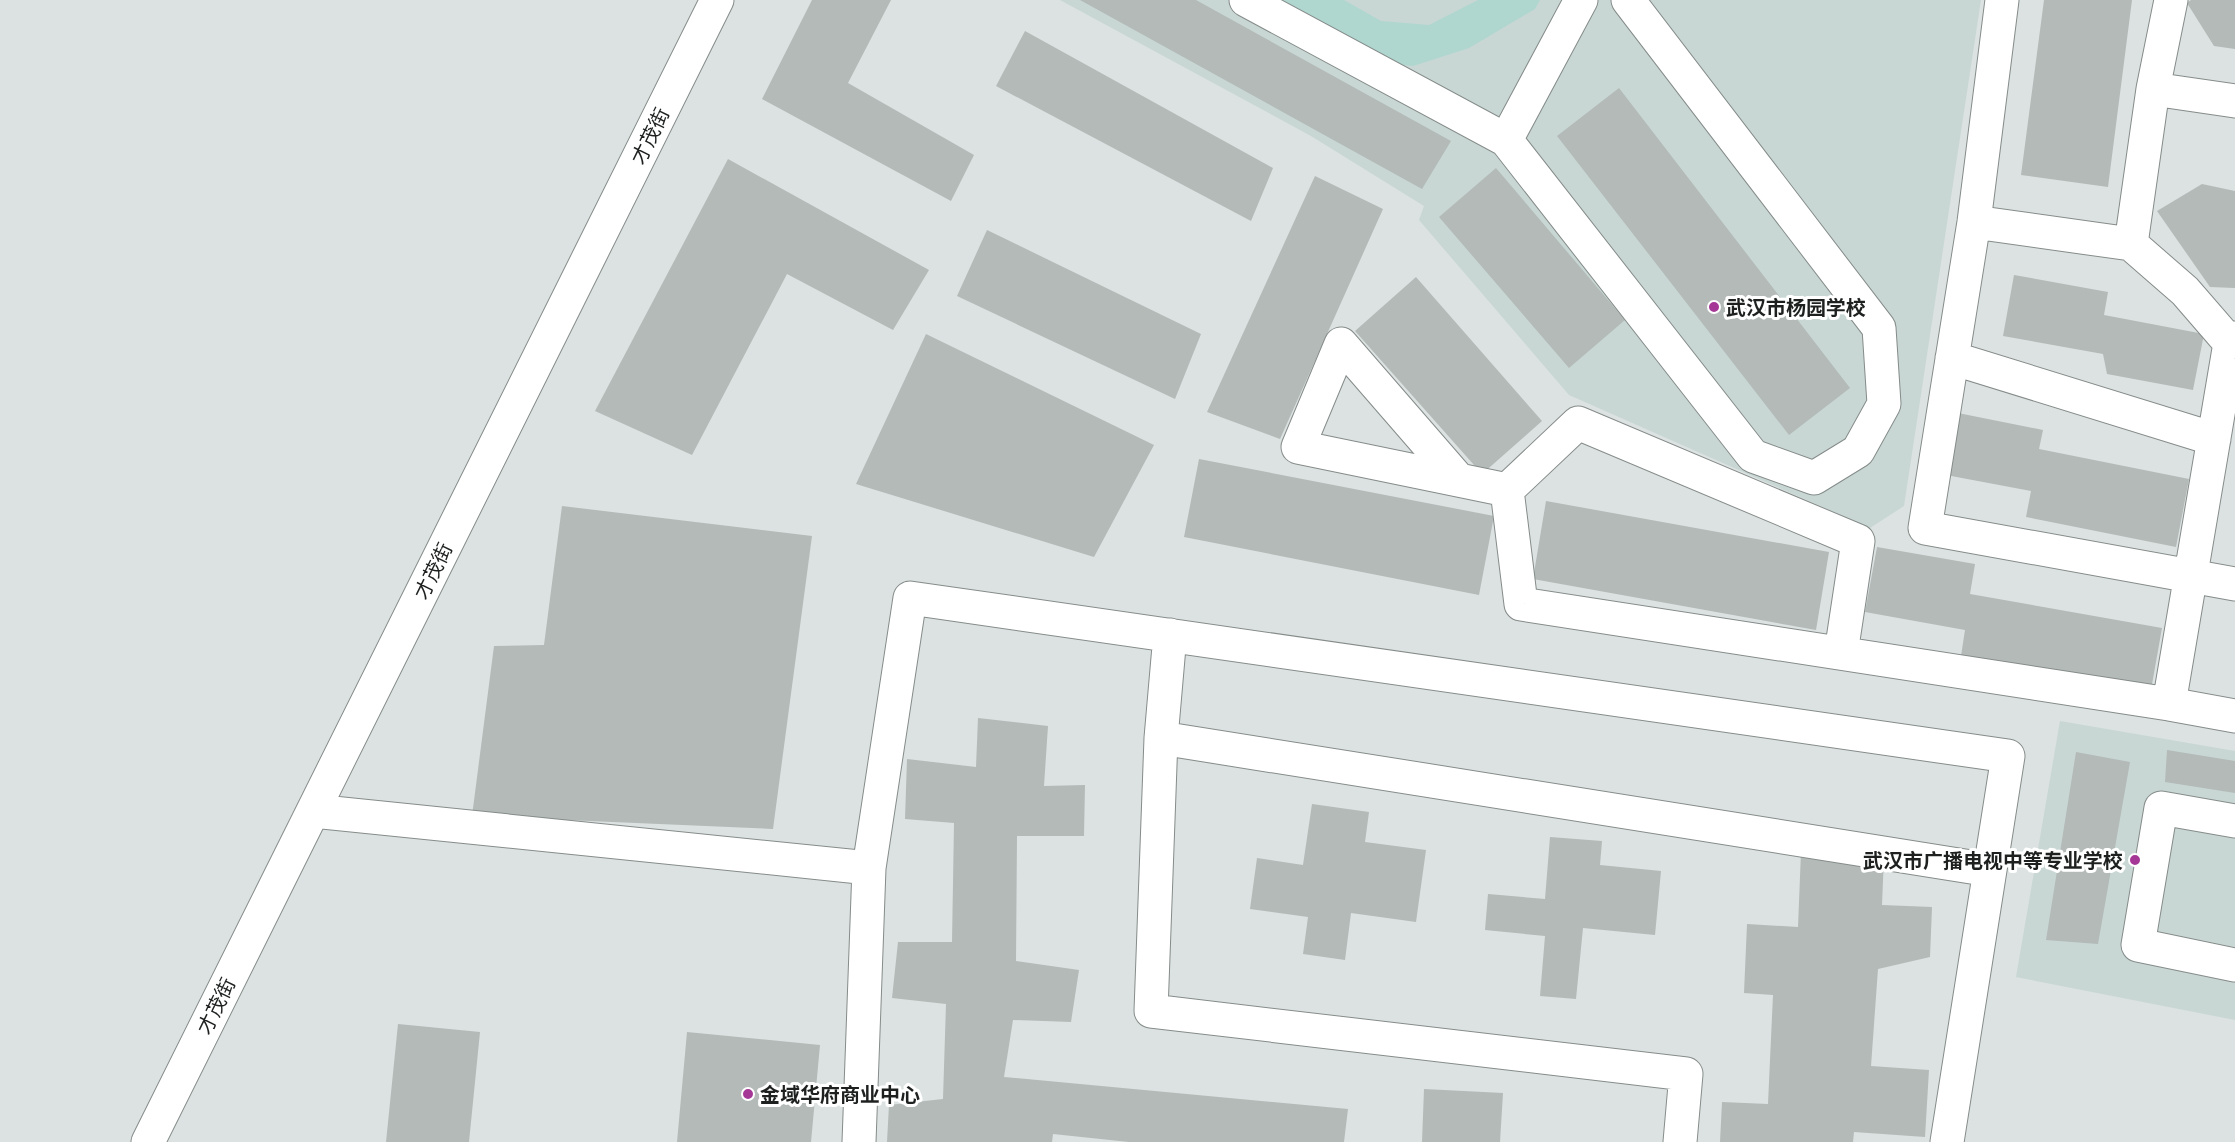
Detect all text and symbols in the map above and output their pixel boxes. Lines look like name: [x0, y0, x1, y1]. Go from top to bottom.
street label: 才茂街: [625, 103, 675, 169]
place label: 武汉市杨园学校: [1726, 294, 1866, 321]
marker: 武汉市杨园学校: [1707, 300, 1721, 314]
street label: 才茂街: [408, 538, 458, 604]
place label: 武汉市广播电视中等专业学校: [1863, 847, 2123, 874]
marker: 武汉市广播电视中等专业学校: [2128, 853, 2142, 867]
street label: 才茂街: [191, 973, 241, 1039]
place label: 金域华府商业中心: [760, 1081, 920, 1108]
marker: 金域华府商业中心: [741, 1087, 755, 1101]

